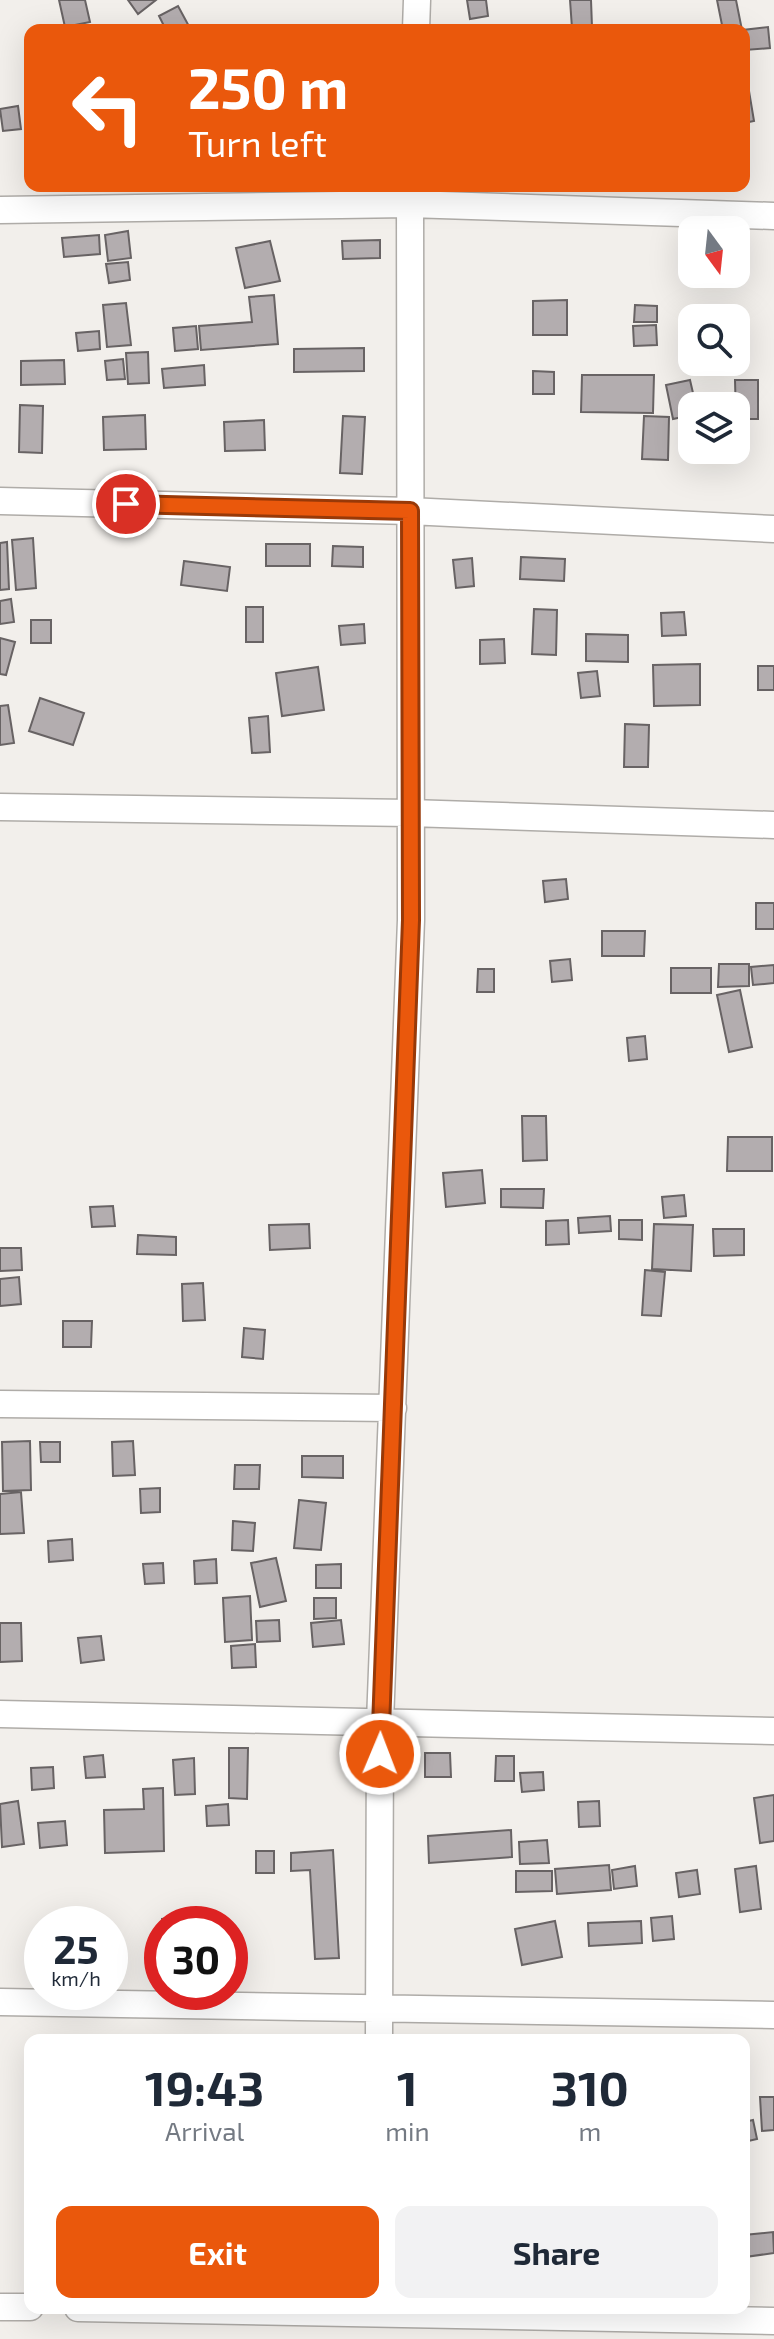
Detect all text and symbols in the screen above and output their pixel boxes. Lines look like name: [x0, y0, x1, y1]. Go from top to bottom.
text: 250 m: [188, 53, 348, 120]
icon: left: [56, 56, 160, 160]
text: Turn left: [188, 121, 327, 164]
north arrow: [678, 216, 750, 288]
map controls: [678, 216, 750, 464]
button: search: [678, 304, 750, 376]
button: layers: [678, 392, 750, 464]
pin: [92, 470, 160, 538]
icon: arrive: [104, 482, 148, 526]
position arrow: [338, 1712, 422, 1796]
speed limit sign: 30: [144, 1906, 248, 2010]
text: 25: [53, 1924, 99, 1972]
text: km/h: [51, 1966, 101, 1990]
text: 19:43: [145, 2058, 264, 2116]
text: 1: [397, 2058, 418, 2116]
text: 310: [551, 2058, 629, 2116]
text: Arrival: [165, 2115, 244, 2146]
text: min: [385, 2115, 430, 2146]
text: m: [578, 2115, 601, 2146]
button: Exit: [56, 2206, 379, 2298]
button: Share: [395, 2206, 718, 2298]

